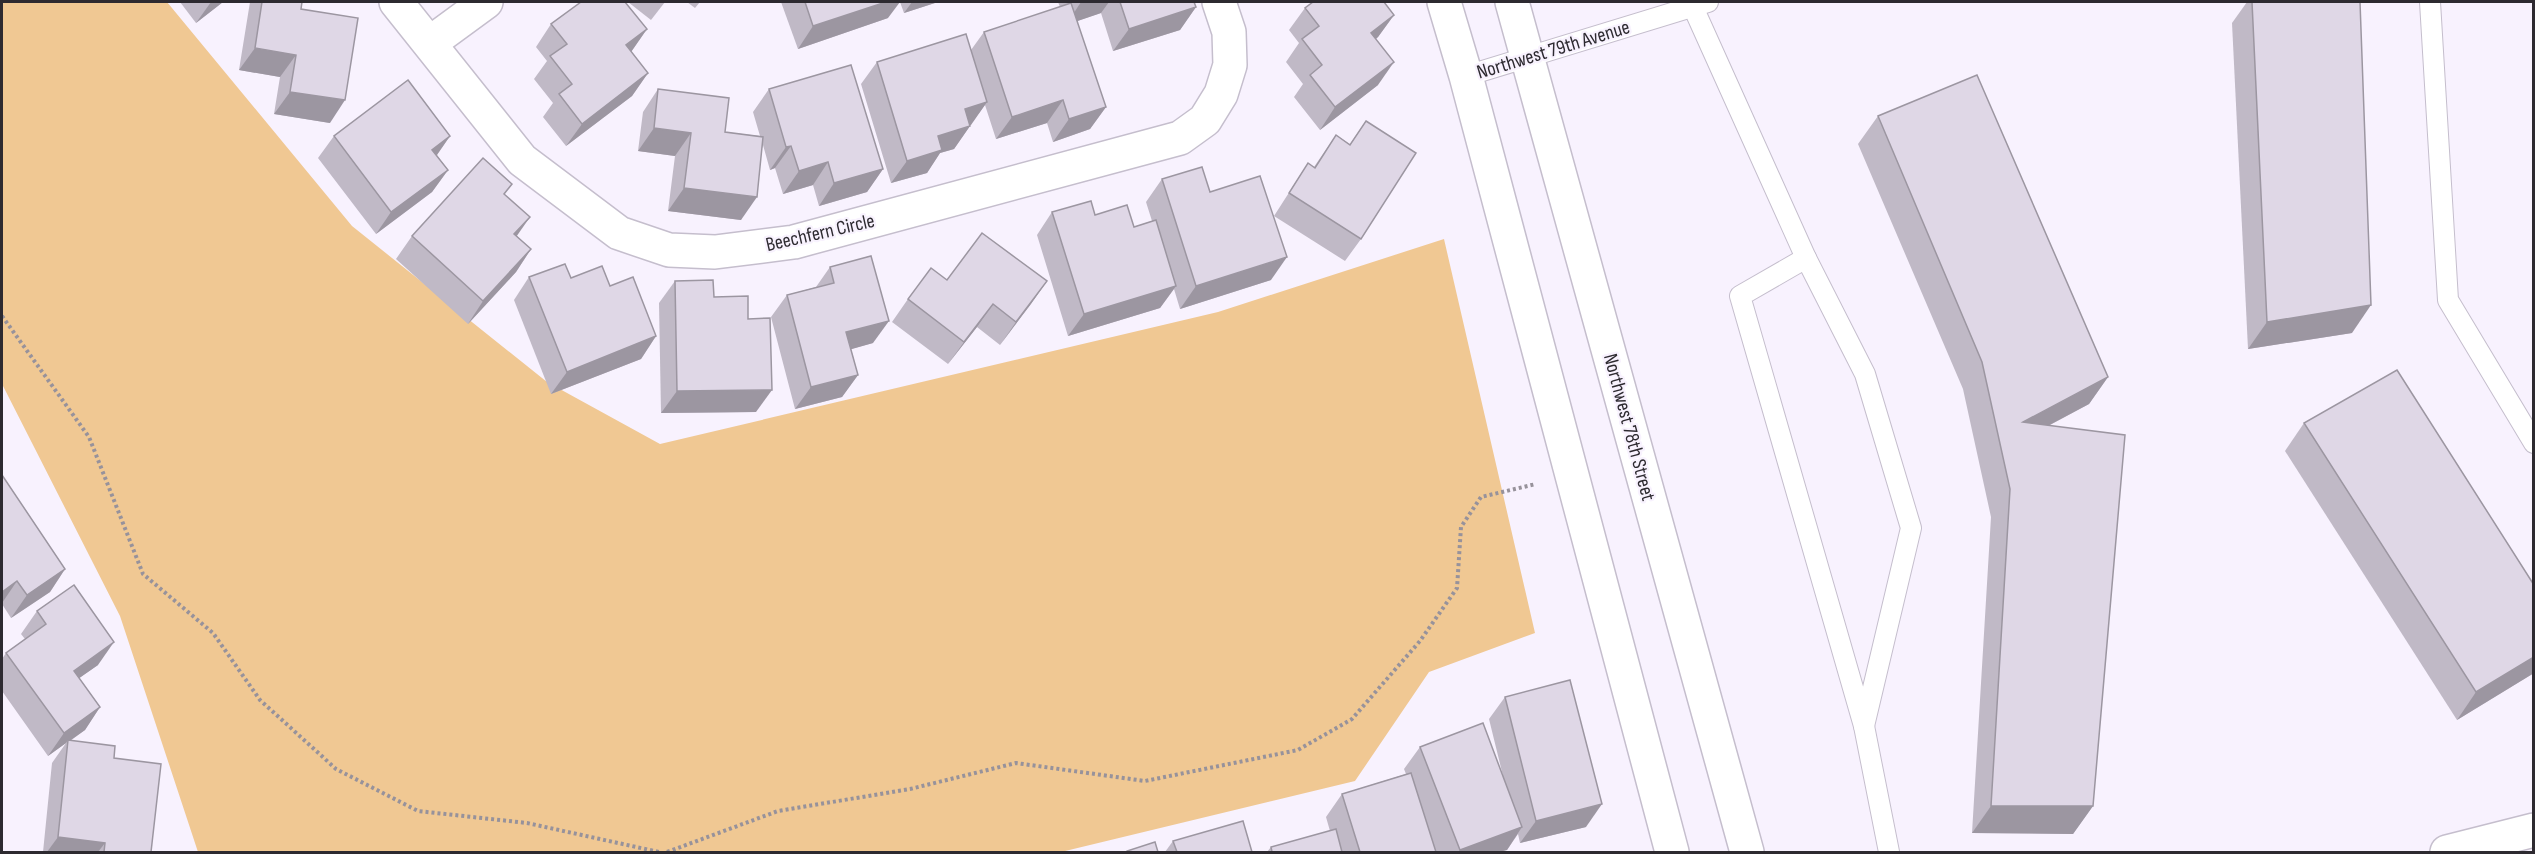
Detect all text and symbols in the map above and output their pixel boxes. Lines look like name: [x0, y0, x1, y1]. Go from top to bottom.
street label: Northwest 79th Avenue: [1474, 15, 1633, 85]
street label: Beechfern Circle: [763, 209, 877, 257]
street label: Northwest 78th Street: [1598, 351, 1660, 504]

